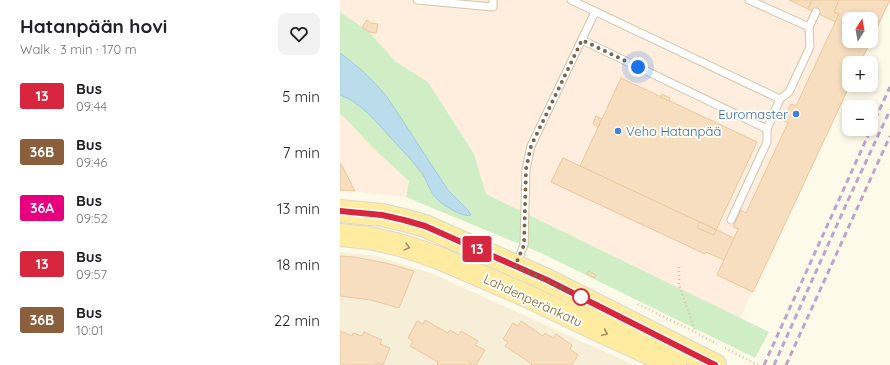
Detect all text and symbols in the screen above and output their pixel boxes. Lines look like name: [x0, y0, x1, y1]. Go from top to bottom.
north arrow: [842, 12, 878, 48]
map controls: [842, 12, 878, 136]
button: heart: [278, 13, 320, 55]
text: Hatanpään hovi: [20, 14, 167, 38]
text: Walk · 3 min · 170 m: [20, 41, 137, 57]
button: +: [842, 56, 878, 92]
your location: [628, 57, 648, 77]
text: Bus: [76, 79, 102, 98]
text: 13: [36, 87, 48, 105]
text: 5 min: [282, 87, 320, 106]
text: 09:44: [76, 98, 107, 114]
button: −: [842, 100, 878, 136]
place label: Euromaster: [718, 106, 788, 122]
marker: Euromaster: [791, 109, 801, 119]
place label: Veho Hatanpää: [626, 123, 721, 139]
marker: Veho Hatanpää: [613, 126, 623, 136]
text: Bus: [76, 135, 102, 154]
text: 36B: [30, 143, 54, 161]
text: 7 min: [283, 143, 320, 162]
text: 09:46: [76, 154, 107, 170]
text: Bus: [76, 191, 102, 210]
text: 36A: [30, 199, 54, 217]
text: 13 min: [277, 199, 320, 218]
text: 09:52: [76, 210, 108, 226]
line badge: 13: [459, 236, 495, 262]
text: 13: [471, 240, 483, 258]
one-way arrow: [403, 242, 410, 251]
text: Bus: [76, 247, 102, 266]
text: 13: [36, 255, 48, 273]
text: 18 min: [277, 255, 320, 274]
text: 09:57: [76, 266, 107, 282]
street label: Lahdenperänkatu: [481, 270, 585, 330]
unlabelled marker: [572, 288, 590, 306]
text: Bus: [76, 303, 102, 322]
text: 36B: [30, 311, 54, 329]
text: 22 min: [274, 311, 320, 330]
text: 10:01: [76, 322, 104, 338]
one-way arrow: [600, 328, 608, 336]

